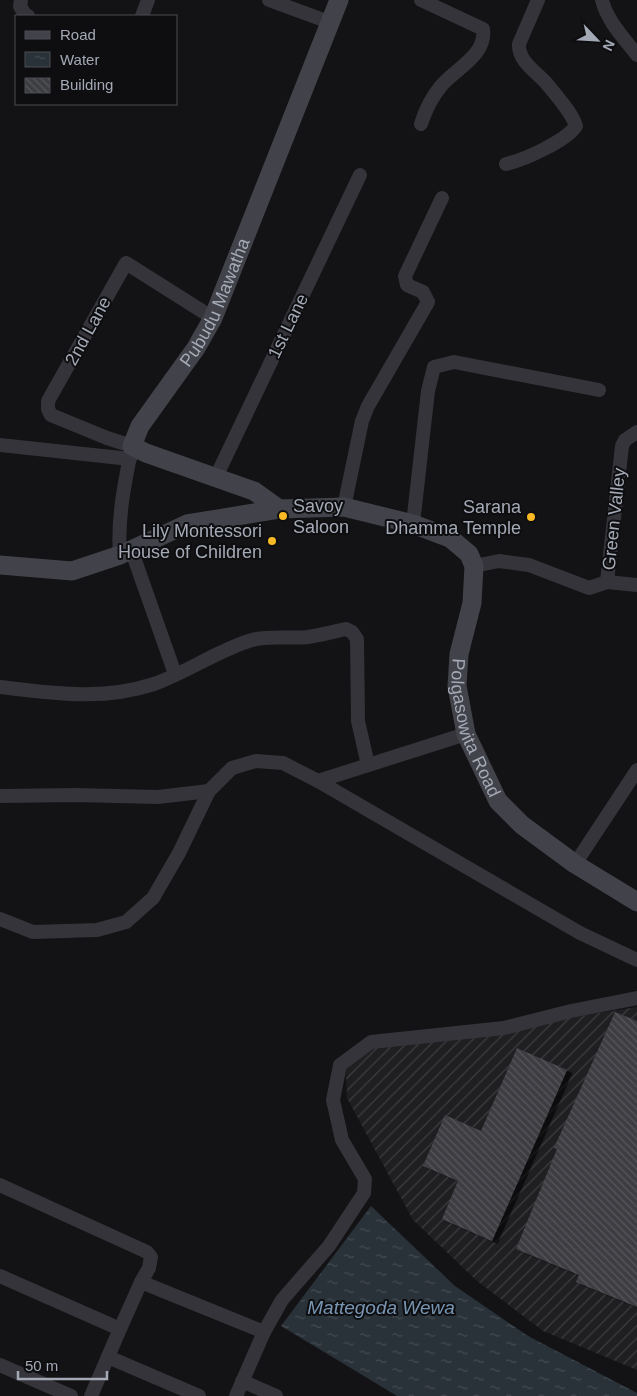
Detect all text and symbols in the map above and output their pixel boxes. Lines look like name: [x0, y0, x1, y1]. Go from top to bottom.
legend: [15, 15, 178, 105]
north arrow: [572, 15, 622, 65]
text: Road: [60, 26, 96, 43]
text: N: [599, 38, 618, 53]
text: Water: [60, 51, 99, 68]
text: Building: [60, 76, 113, 93]
street label: Pubudu Mawatha: [176, 234, 254, 371]
street label: 1st Lane: [264, 291, 312, 361]
street label: 2nd Lane: [61, 293, 115, 369]
street label: Green Valley: [599, 467, 629, 571]
place label: Savoy Saloon: [293, 496, 349, 537]
place label: Sarana Dhamma Temple: [385, 497, 522, 538]
marker: Savoy Saloon: [277, 510, 289, 522]
marker: Sarana Dhamma Temple: [525, 511, 537, 523]
place label: Lily Montessori House of Children: [118, 521, 262, 562]
marker: Lily Montessori House of Children: [266, 535, 278, 547]
street label: Polgasowita Road: [447, 658, 505, 800]
water label: Mattegoda Wewa: [307, 1297, 455, 1318]
scale bar: [18, 1348, 106, 1380]
text: 50 m: [25, 1357, 58, 1374]

